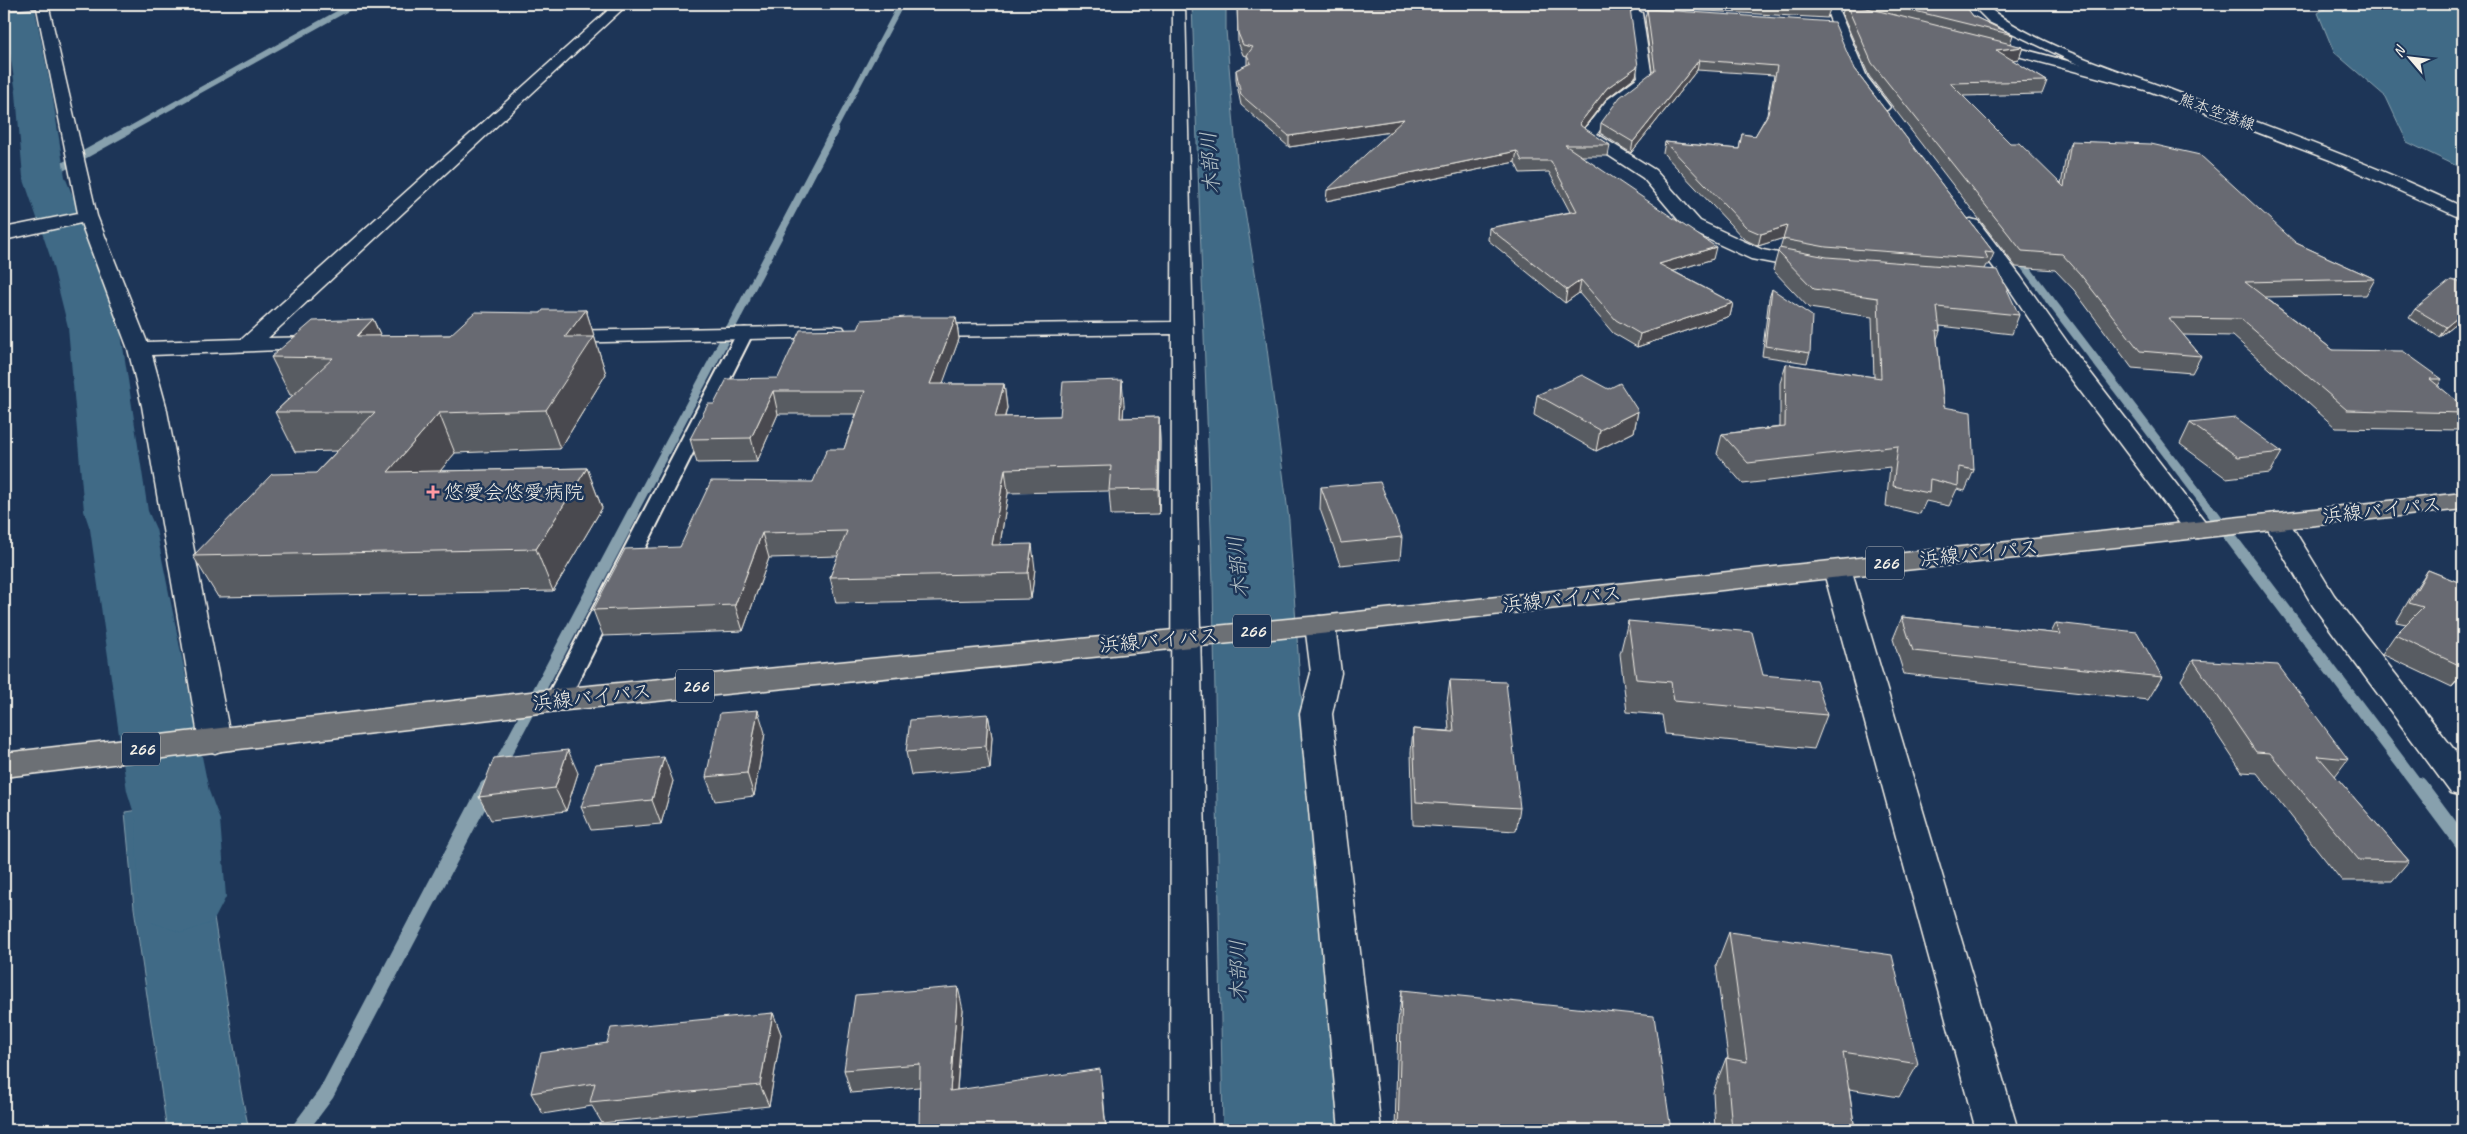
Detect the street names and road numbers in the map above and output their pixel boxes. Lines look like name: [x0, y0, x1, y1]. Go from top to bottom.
street label: 熊本空港線: [2176, 89, 2258, 135]
street label: 浜線バイパス: [2321, 491, 2443, 529]
street label: 浜線バイパス: [1918, 534, 2040, 572]
road number: 266: [1866, 546, 1904, 580]
street label: 浜線バイパス: [1501, 580, 1623, 618]
road number: 266: [1233, 614, 1271, 648]
street label: 浜線バイパス: [1098, 622, 1220, 658]
road number: 266: [676, 669, 714, 702]
street label: 浜線バイパス: [531, 678, 653, 716]
road number: 266: [122, 732, 160, 766]

